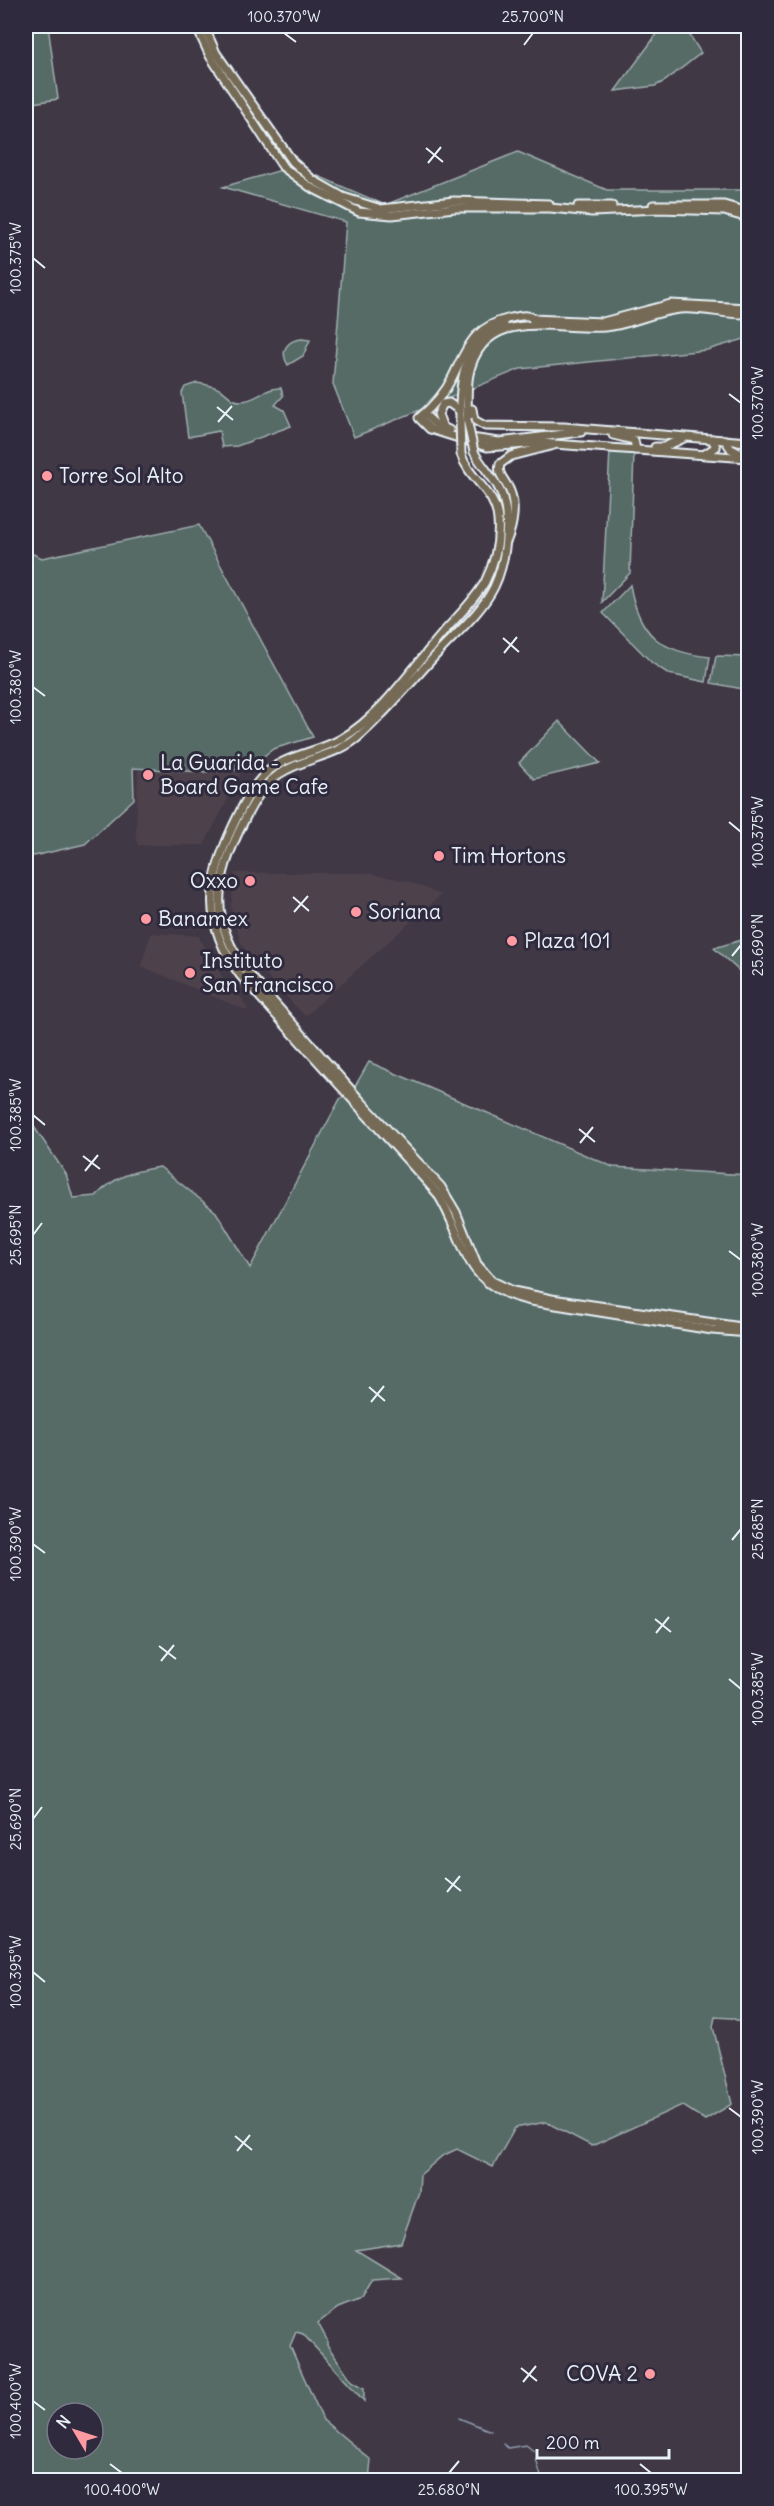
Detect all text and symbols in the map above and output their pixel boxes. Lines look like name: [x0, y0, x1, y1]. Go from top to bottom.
text: 100.370°W: [247, 7, 321, 26]
text: 25.700°N: [502, 7, 564, 26]
text: 100.375°W: [6, 222, 25, 294]
text: 100.370°W: [748, 366, 767, 440]
place label: Torre Sol Alto: [59, 462, 184, 489]
marker: Torre Sol Alto: [40, 469, 54, 483]
text: 100.380°W: [6, 649, 25, 724]
place label: La Guarida - Board Game Cafe: [160, 749, 328, 800]
marker: La Guarida - Board Game Cafe: [141, 768, 155, 782]
text: 100.375°W: [748, 796, 767, 868]
place label: Tim Hortons: [451, 842, 566, 869]
marker: Tim Hortons: [432, 849, 446, 863]
place label: Oxxo: [190, 867, 238, 894]
marker: Oxxo: [243, 874, 257, 888]
place label: Soriana: [368, 898, 441, 925]
place label: Banamex: [158, 905, 248, 932]
marker: Soriana: [349, 905, 363, 919]
marker: Banamex: [139, 912, 153, 926]
text: 25.690°N: [748, 914, 767, 976]
place label: Plaza 101: [524, 927, 611, 954]
marker: Plaza 101: [505, 934, 519, 948]
place label: Instituto San Francisco: [202, 947, 334, 998]
marker: Instituto San Francisco: [183, 966, 197, 980]
text: 100.385°W: [6, 1078, 25, 1152]
text: 25.695°N: [6, 1204, 25, 1266]
text: 100.380°W: [748, 1222, 767, 1297]
text: 25.685°N: [748, 1498, 767, 1560]
text: 100.390°W: [6, 1506, 25, 1581]
text: 100.385°W: [748, 1652, 767, 1726]
text: 25.690°N: [6, 1788, 25, 1850]
text: 100.395°W: [6, 1935, 25, 2009]
text: 100.390°W: [748, 2079, 767, 2154]
place label: COVA 2: [566, 2360, 638, 2387]
text: 100.400°W: [6, 2363, 25, 2439]
marker: COVA 2: [643, 2367, 657, 2381]
north arrow: [45, 2401, 105, 2461]
text: N: [52, 2411, 75, 2432]
scale bar: [537, 2422, 669, 2460]
text: 200 m: [546, 2431, 600, 2454]
text: 100.400°W: [84, 2480, 160, 2499]
text: 25.680°N: [418, 2480, 480, 2499]
text: 100.395°W: [614, 2480, 688, 2499]

